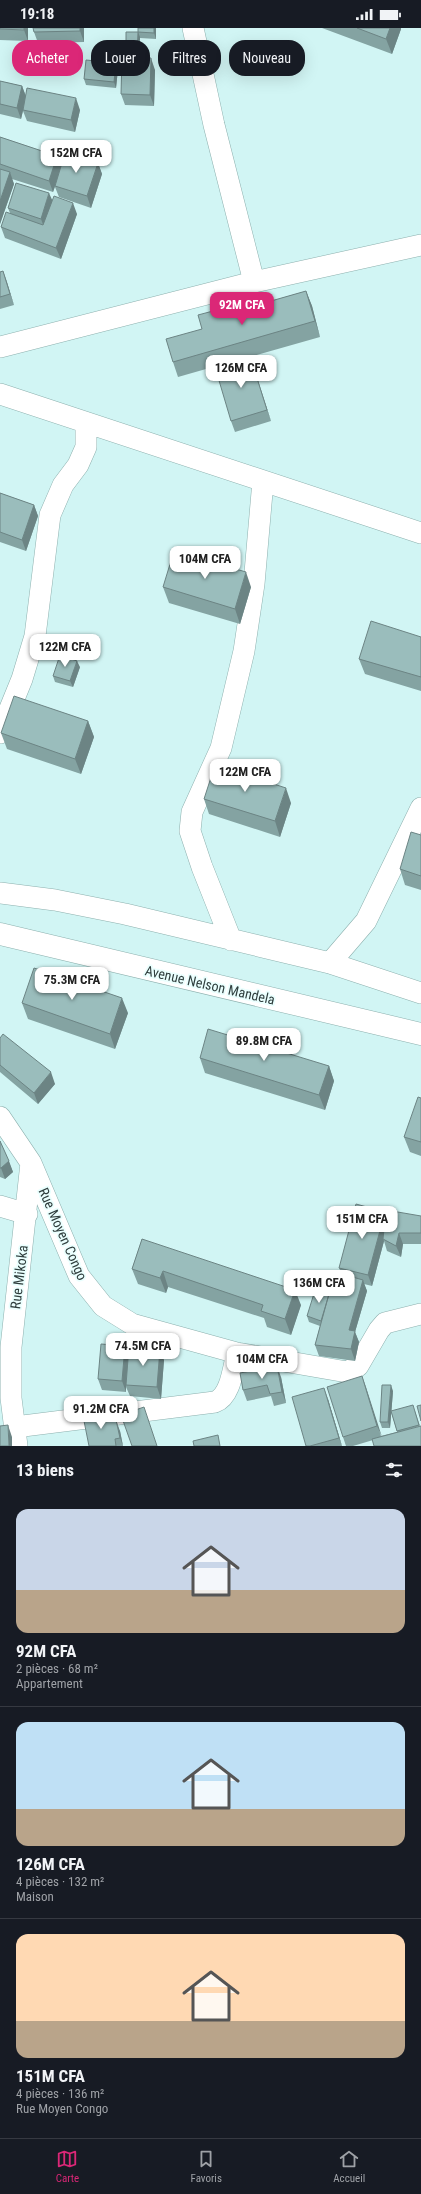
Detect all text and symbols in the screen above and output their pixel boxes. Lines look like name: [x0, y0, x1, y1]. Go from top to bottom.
text: 19:18: [20, 5, 54, 23]
chip: Acheter: [12, 40, 83, 76]
chip: Louer: [91, 40, 150, 76]
chip: Filtres: [158, 40, 221, 76]
chip: Nouveau: [229, 40, 305, 76]
pin: 152M CFA: [35, 140, 117, 174]
text: 152M CFA: [50, 145, 102, 160]
pin: 92M CFA: [205, 292, 279, 326]
text: 92M CFA: [219, 297, 265, 312]
pin: 126M CFA: [200, 355, 282, 389]
text: 126M CFA: [215, 360, 267, 375]
pin: 104M CFA: [164, 546, 246, 580]
text: 104M CFA: [179, 551, 231, 566]
pin: 122M CFA: [24, 634, 106, 668]
text: 122M CFA: [39, 639, 91, 654]
pin: 122M CFA: [204, 759, 286, 793]
text: 122M CFA: [219, 764, 271, 779]
street label: Avenue Nelson Mandela: [143, 962, 277, 1008]
pin: 75.3M CFA: [26, 967, 118, 1001]
text: 75.3M CFA: [44, 972, 100, 987]
pin: 89.8M CFA: [218, 1028, 310, 1062]
text: 89.8M CFA: [236, 1033, 292, 1048]
street label: Rue Moyen Congo: [35, 1185, 91, 1283]
pin: 151M CFA: [321, 1206, 403, 1240]
text: 151M CFA: [336, 1211, 388, 1226]
street label: Rue Mikoka: [7, 1244, 31, 1310]
pin: 136M CFA: [278, 1270, 360, 1304]
text: 136M CFA: [293, 1275, 345, 1290]
pin: 74.5M CFA: [97, 1333, 189, 1367]
text: 74.5M CFA: [115, 1338, 171, 1353]
pin: 104M CFA: [221, 1346, 303, 1380]
text: 104M CFA: [236, 1351, 288, 1366]
pin: 91.2M CFA: [55, 1396, 147, 1430]
text: 91.2M CFA: [73, 1401, 129, 1416]
icon: filters: [383, 1459, 405, 1481]
text: 13 biens: [16, 1460, 74, 1480]
icon: home: [175, 1535, 247, 1607]
text: 92M CFA: [16, 1641, 76, 1661]
text: 2 pièces · 68 m²: [16, 1661, 98, 1676]
text: Appartement: [16, 1676, 83, 1691]
icon: home: [175, 1748, 247, 1820]
text: 126M CFA: [16, 1854, 85, 1874]
text: 4 pièces · 132 m²: [16, 1874, 104, 1889]
text: Maison: [16, 1889, 54, 1904]
icon: home: [175, 1960, 247, 2032]
text: 151M CFA: [16, 2066, 85, 2086]
text: 4 pièces · 136 m²: [16, 2086, 104, 2101]
text: Rue Moyen Congo: [16, 2101, 108, 2116]
tab: Carte: [56, 2148, 79, 2185]
tab: Favoris: [191, 2148, 222, 2185]
tab: Accueil: [333, 2148, 365, 2185]

